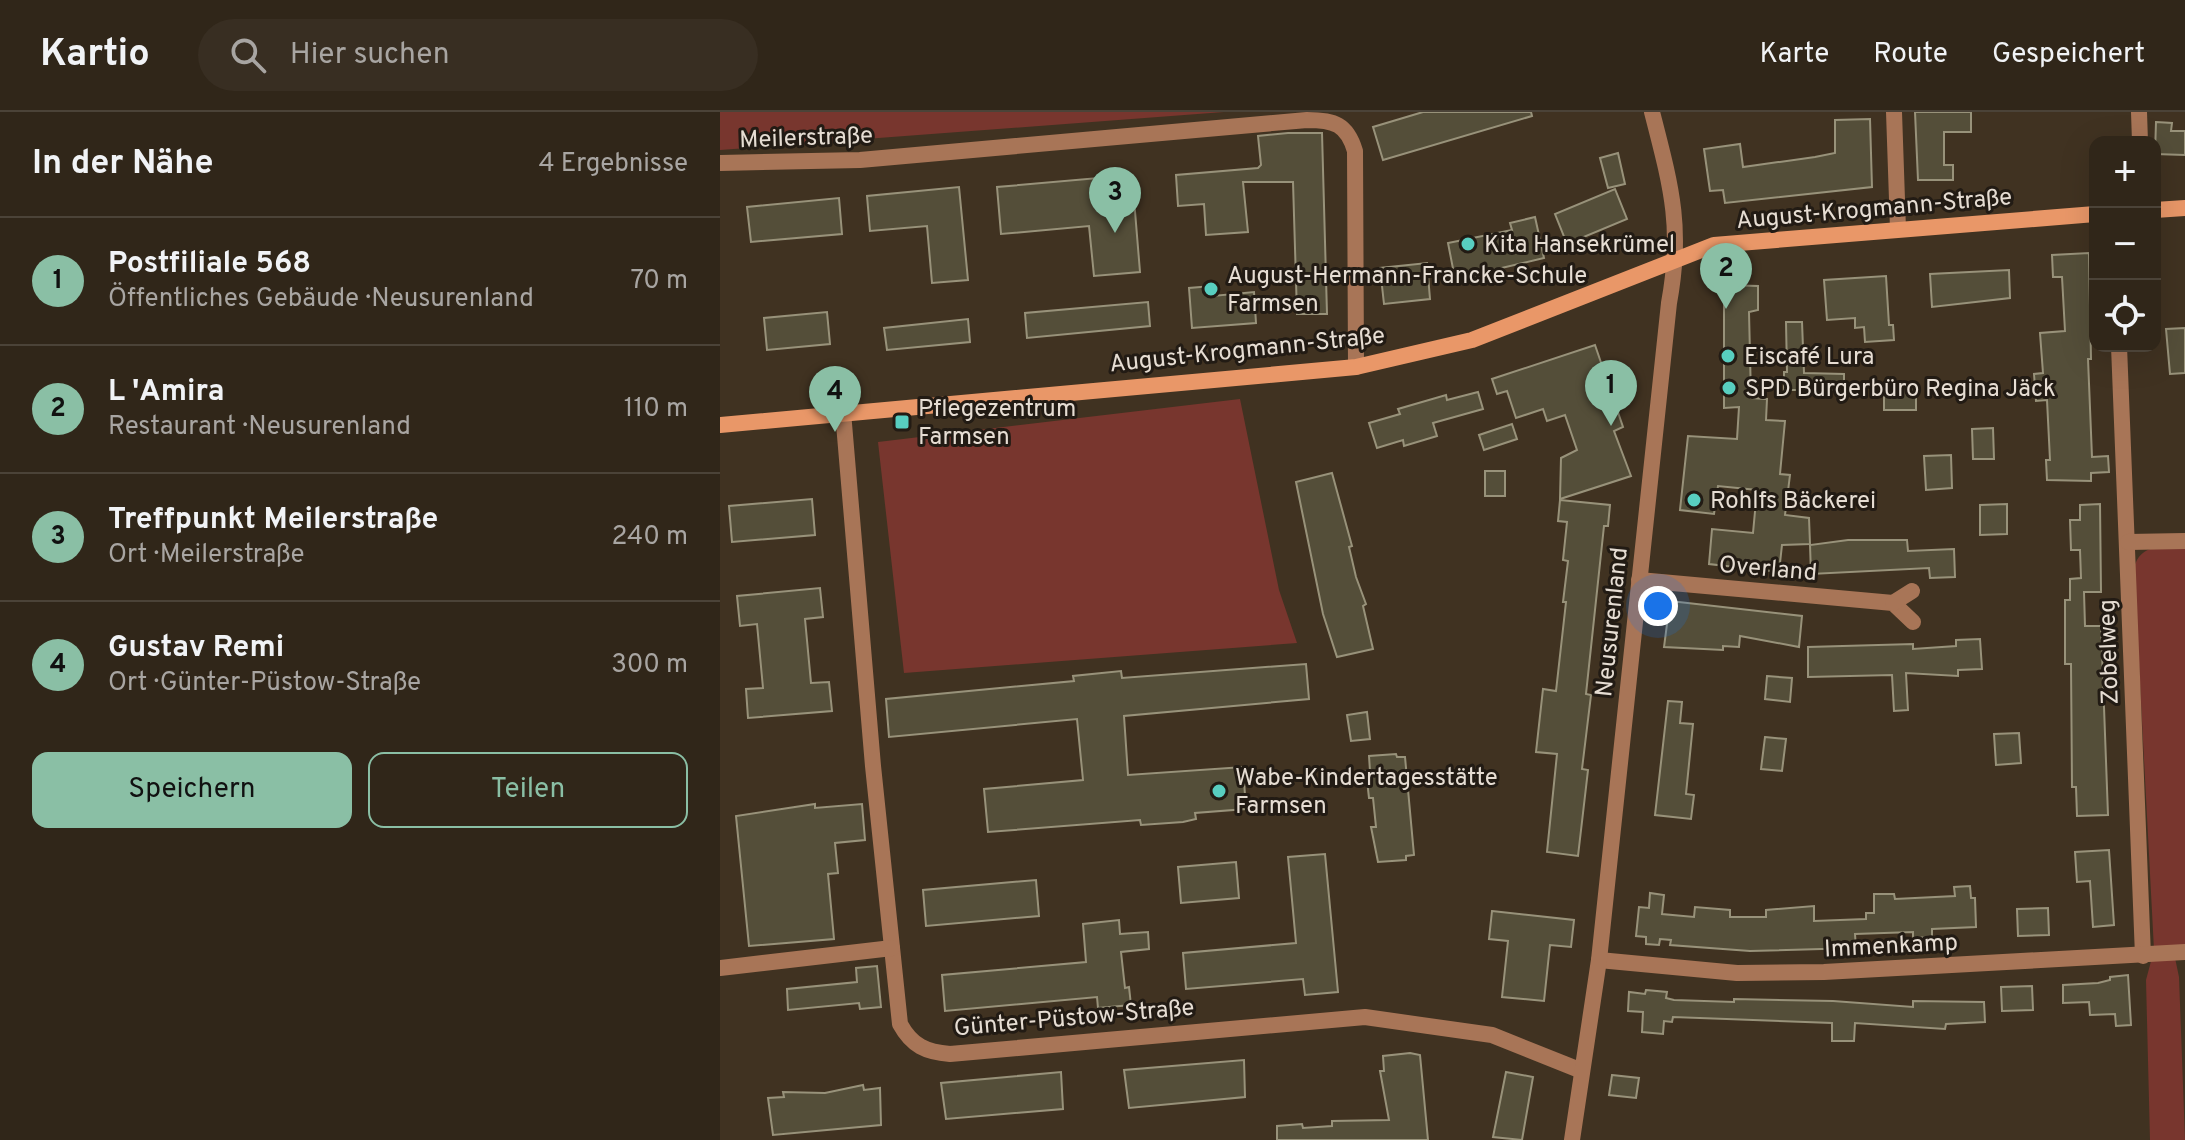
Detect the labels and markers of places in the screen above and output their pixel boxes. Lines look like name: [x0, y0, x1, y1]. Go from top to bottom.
pin: 3: [1089, 167, 1141, 233]
place label: Kita Hansekrümel: [1484, 231, 1675, 261]
marker: Kita Hansekrümel: [1459, 235, 1477, 253]
pin: 2: [1700, 243, 1752, 309]
place label: August-Hermann-Francke-Schule Farmsen: [1227, 262, 1587, 320]
marker: August-Hermann-Francke-Schule Farmsen: [1202, 280, 1220, 298]
place label: Eiscafé Lura: [1744, 343, 1874, 373]
marker: Eiscafé Lura: [1719, 347, 1737, 365]
pin: 1: [1585, 360, 1637, 426]
pin: 4: [809, 366, 861, 432]
place label: SPD Bürgerbüro Regina Jäck: [1745, 375, 2056, 405]
marker: SPD Bürgerbüro Regina Jäck: [1720, 379, 1738, 397]
place label: Pflegezentrum Farmsen: [918, 395, 1076, 453]
marker: Pflegezentrum Farmsen: [893, 413, 911, 431]
place label: Rohlfs Bäckerei: [1710, 487, 1876, 517]
marker: Rohlfs Bäckerei: [1685, 491, 1703, 509]
place label: Wabe-Kindertagesstätte Farmsen: [1235, 764, 1498, 822]
marker: Wabe-Kindertagesstätte Farmsen: [1210, 782, 1228, 800]

